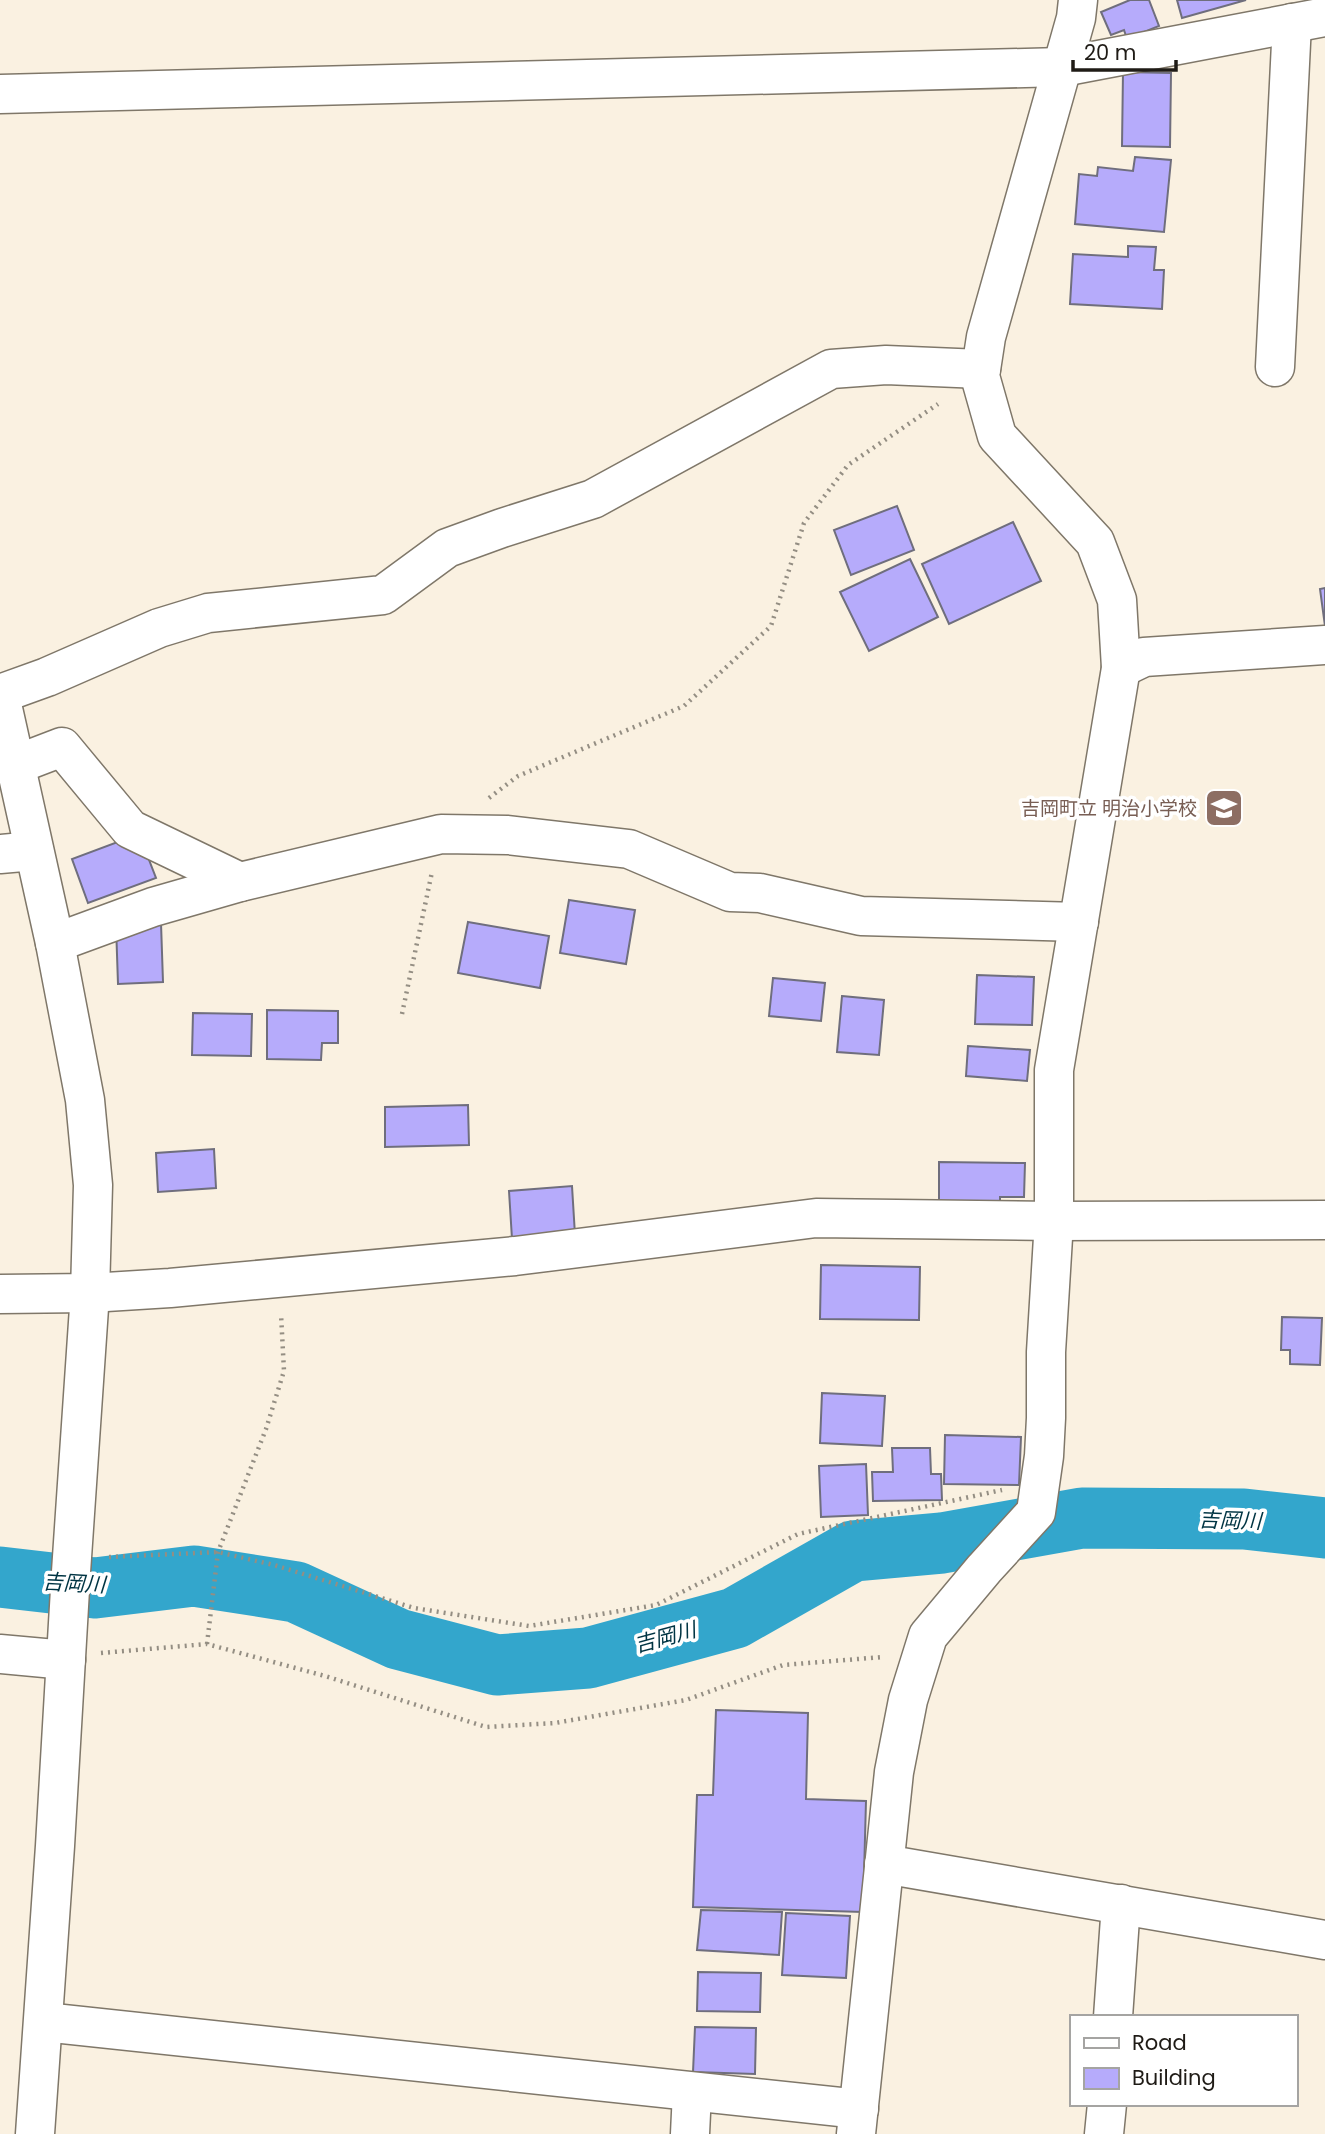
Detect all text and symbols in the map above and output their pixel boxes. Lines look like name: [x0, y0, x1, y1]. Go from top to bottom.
scale bar: [1073, 28, 1176, 72]
text: 20 m: [1084, 38, 1137, 67]
school or university icon: 吉岡町立 明治小学校: [1203, 787, 1245, 829]
place label: 吉岡町立 明治小学校: [1021, 795, 1197, 822]
water label: 吉岡川: [1198, 1504, 1264, 1536]
water label: 吉岡川: [42, 1567, 108, 1599]
water label: 吉岡川: [631, 1614, 701, 1659]
legend: [1070, 2015, 1297, 2106]
text: Road: [1132, 2028, 1187, 2057]
text: Building: [1132, 2063, 1216, 2092]

